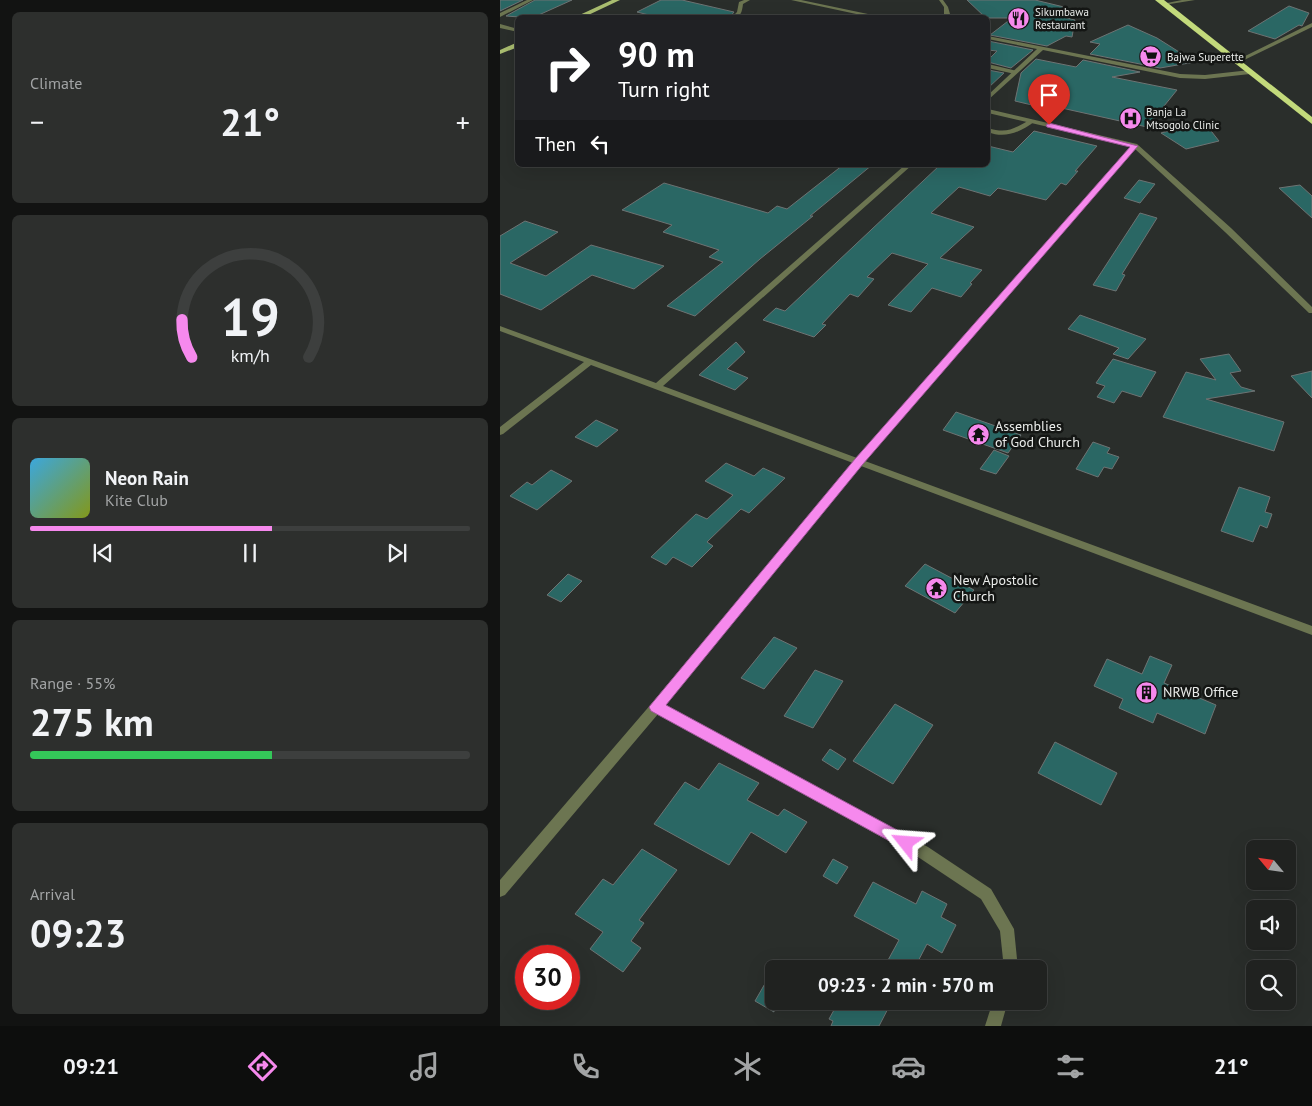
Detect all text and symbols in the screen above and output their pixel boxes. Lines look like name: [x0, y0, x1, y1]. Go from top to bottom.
place label: Sikumbawa Restaurant: [1035, 5, 1089, 32]
restaurant icon: Sikumbawa Restaurant: [1007, 6, 1031, 30]
text: 90 m: [618, 31, 695, 77]
icon: right: [535, 35, 600, 100]
supermarket icon: Bajwa Superette: [1139, 45, 1163, 69]
place label: Bajwa Superette: [1167, 50, 1244, 64]
text: Climate: [30, 73, 82, 93]
pin: [1028, 74, 1070, 125]
text: Turn right: [618, 75, 710, 103]
icon: arrive: [1035, 81, 1063, 109]
text: 21°: [220, 97, 280, 146]
text: −: [30, 103, 44, 140]
text: +: [456, 103, 470, 140]
place label: Banja La Mtsogolo Clinic: [1146, 105, 1219, 132]
hospital icon: Banja La Mtsogolo Clinic: [1118, 106, 1142, 130]
icon: left: [586, 130, 614, 158]
text: Then: [535, 132, 576, 156]
text: 19: [221, 283, 279, 350]
text: km/h: [230, 344, 270, 367]
place label: Assemblies of God Church: [995, 417, 1080, 451]
temple icon: Assemblies of God Church: [967, 422, 991, 446]
text: Neon Rain: [105, 466, 189, 490]
text: Kite Club: [105, 490, 168, 510]
icon: previous: [89, 539, 117, 567]
icon: pause: [236, 539, 264, 567]
icon: next: [383, 539, 411, 567]
place label: New Apostolic Church: [953, 571, 1038, 605]
temple icon: New Apostolic Church: [925, 576, 949, 600]
text: Range · 55%: [30, 673, 115, 693]
building icon: NRWB Office: [1135, 680, 1159, 704]
place label: NRWB Office: [1163, 683, 1238, 701]
text: 275 km: [30, 697, 154, 746]
position arrow: [879, 816, 931, 868]
north arrow: [1246, 840, 1296, 890]
map controls: [1246, 840, 1296, 1010]
text: Arrival: [30, 884, 75, 904]
button: sound: [1246, 900, 1296, 950]
text: 09:23: [30, 908, 126, 957]
speed limit sign: 30: [515, 945, 580, 1010]
button: search: [1246, 960, 1296, 1010]
text: 09:23 · 2 min · 570 m: [818, 973, 994, 997]
icon: directions: [245, 1049, 280, 1084]
icon: music: [407, 1049, 442, 1084]
icon: phone: [568, 1049, 603, 1084]
icon: climate: [730, 1049, 765, 1084]
icon: car: [891, 1049, 926, 1084]
icon: filters: [1053, 1049, 1088, 1084]
text: 09:21: [63, 1052, 119, 1080]
text: 21°: [1214, 1052, 1249, 1080]

